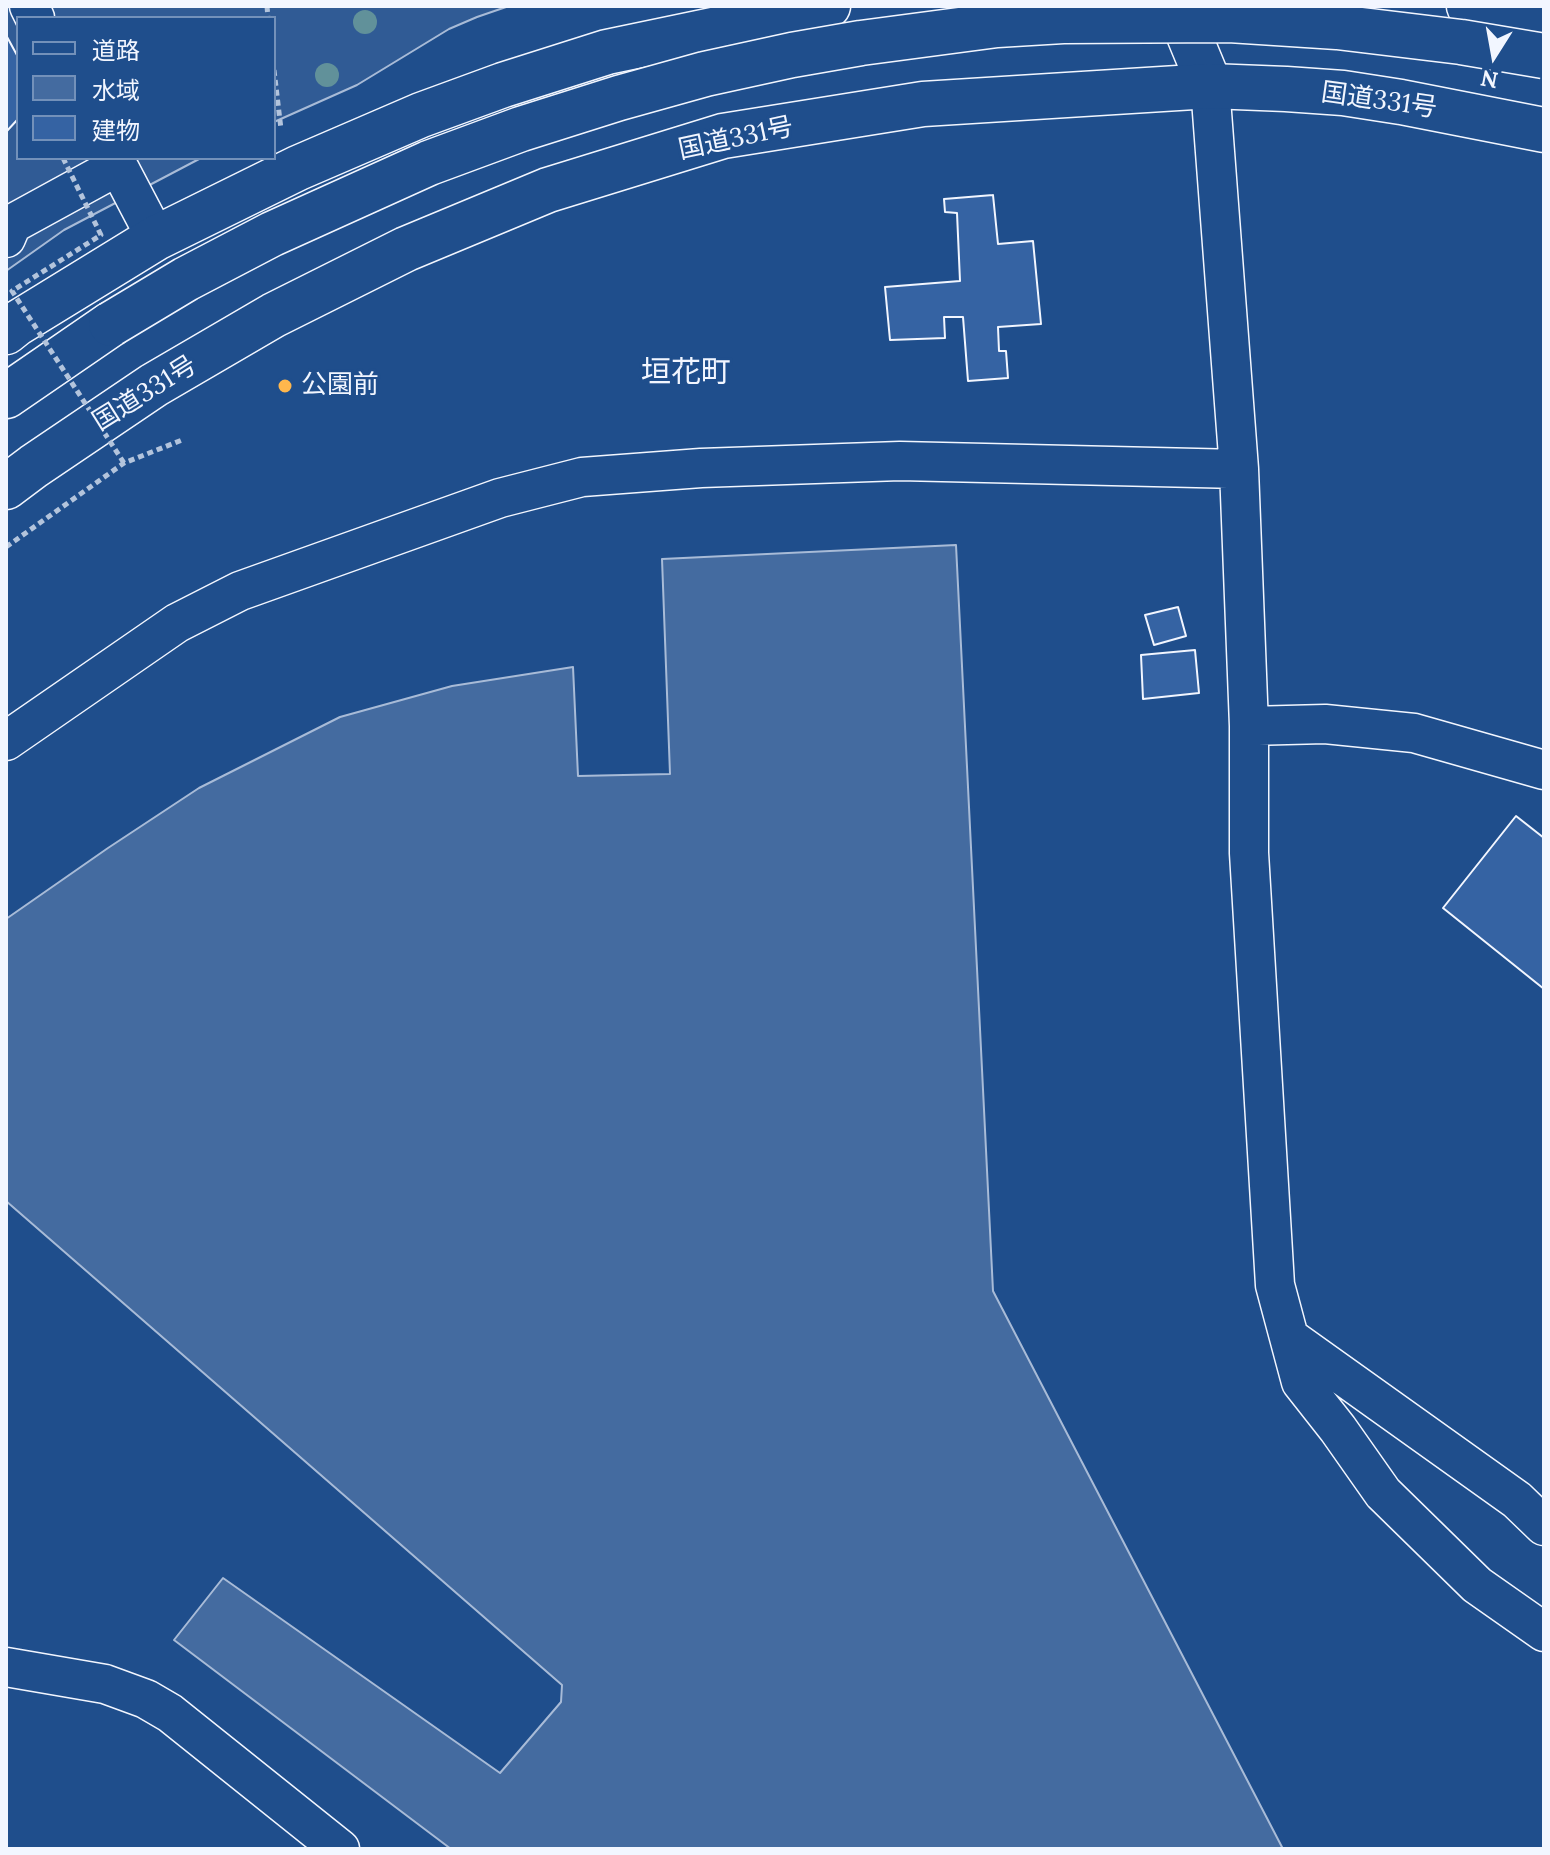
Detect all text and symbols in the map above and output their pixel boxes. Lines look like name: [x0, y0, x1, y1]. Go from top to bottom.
legend: [16, 16, 276, 160]
north arrow: [1454, 16, 1534, 96]
text: 道路: [92, 35, 140, 66]
text: N: [1478, 64, 1500, 95]
text: 水域: [92, 75, 140, 106]
street label: 国道331号: [1319, 77, 1439, 125]
street label: 国道331号: [676, 112, 796, 166]
text: 建物: [92, 115, 140, 146]
street label: 国道331号: [87, 350, 203, 438]
district label: 垣花町: [641, 355, 731, 391]
place label: 公園前: [301, 370, 379, 402]
marker: 公園前: [276, 377, 294, 395]

